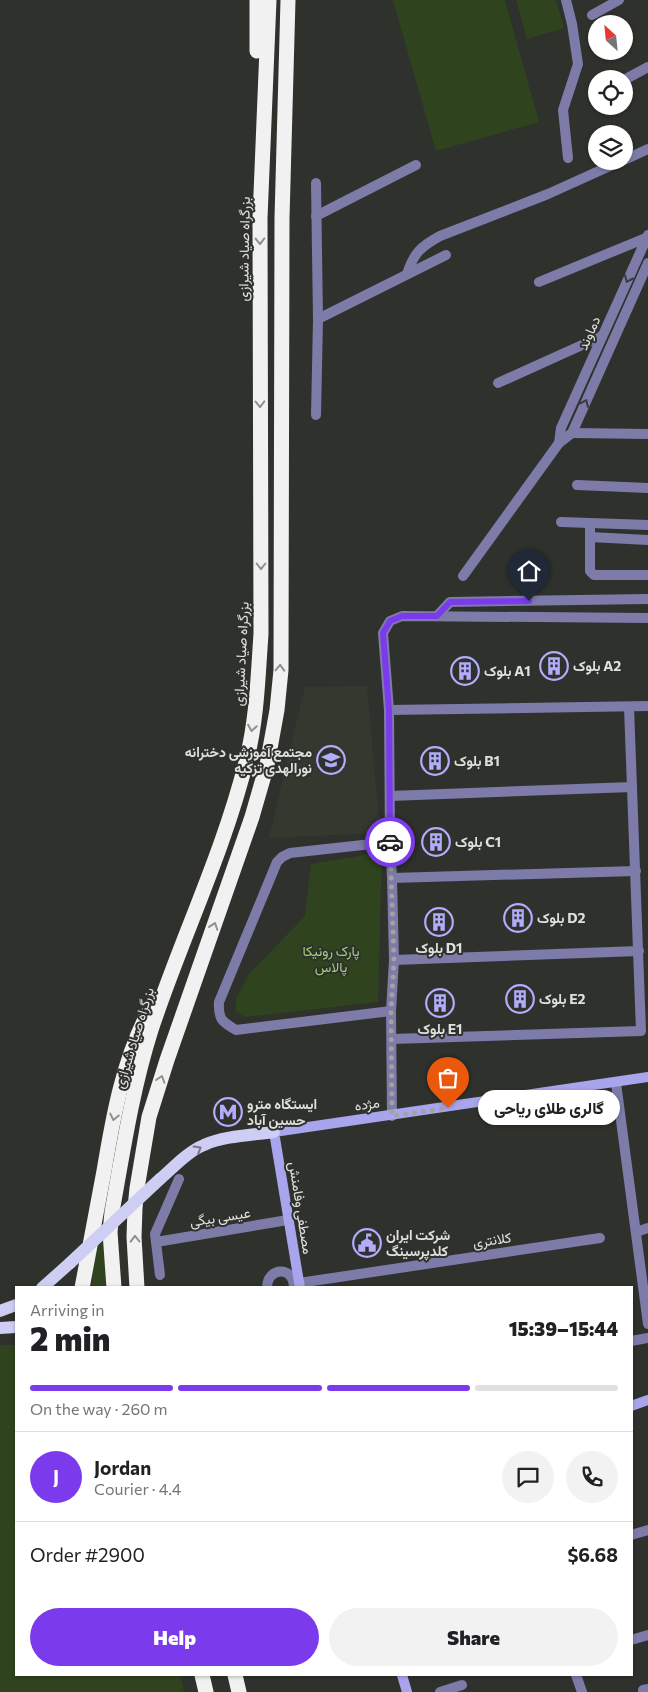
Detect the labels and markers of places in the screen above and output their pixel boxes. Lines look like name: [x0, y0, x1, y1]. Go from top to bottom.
pin: [508, 550, 550, 601]
building icon: بلوک A2: [539, 651, 569, 681]
building icon: بلوک A1: [450, 656, 480, 686]
place label: بلوک A2: [573, 657, 621, 675]
place label: بلوک A1: [484, 662, 531, 680]
place label: مجتمع آموزشی دخترانه نورالهدی تزکیه: [185, 743, 312, 777]
school or university icon: مجتمع آموزشی دخترانه نورالهدی تزکیه: [316, 745, 346, 775]
building icon: بلوک B1: [420, 746, 450, 776]
place label: بلوک B1: [454, 752, 500, 770]
building icon: بلوک C1: [421, 827, 451, 857]
place label: بلوک C1: [455, 833, 501, 851]
building icon: بلوک D2: [503, 903, 533, 933]
building icon: بلوک D1: [424, 907, 454, 937]
place label: بلوک D2: [537, 909, 586, 927]
place label: بلوک D1: [416, 939, 462, 957]
building icon: بلوک E2: [505, 984, 535, 1014]
building icon: بلوک E1: [425, 988, 455, 1018]
place label: بلوک E2: [539, 990, 586, 1008]
place label: بلوک E1: [418, 1020, 462, 1038]
pin: [427, 1057, 469, 1108]
callout: گالری طلای ریاحی: [478, 1090, 620, 1126]
place label: ایستگاه مترو حسین آباد: [247, 1095, 317, 1129]
metro station icon: ایستگاه مترو حسین آباد: [213, 1097, 243, 1127]
place label: شرکت ایران کلدپرسینگ: [386, 1226, 450, 1261]
public building icon: شرکت ایران کلدپرسینگ: [352, 1228, 382, 1258]

